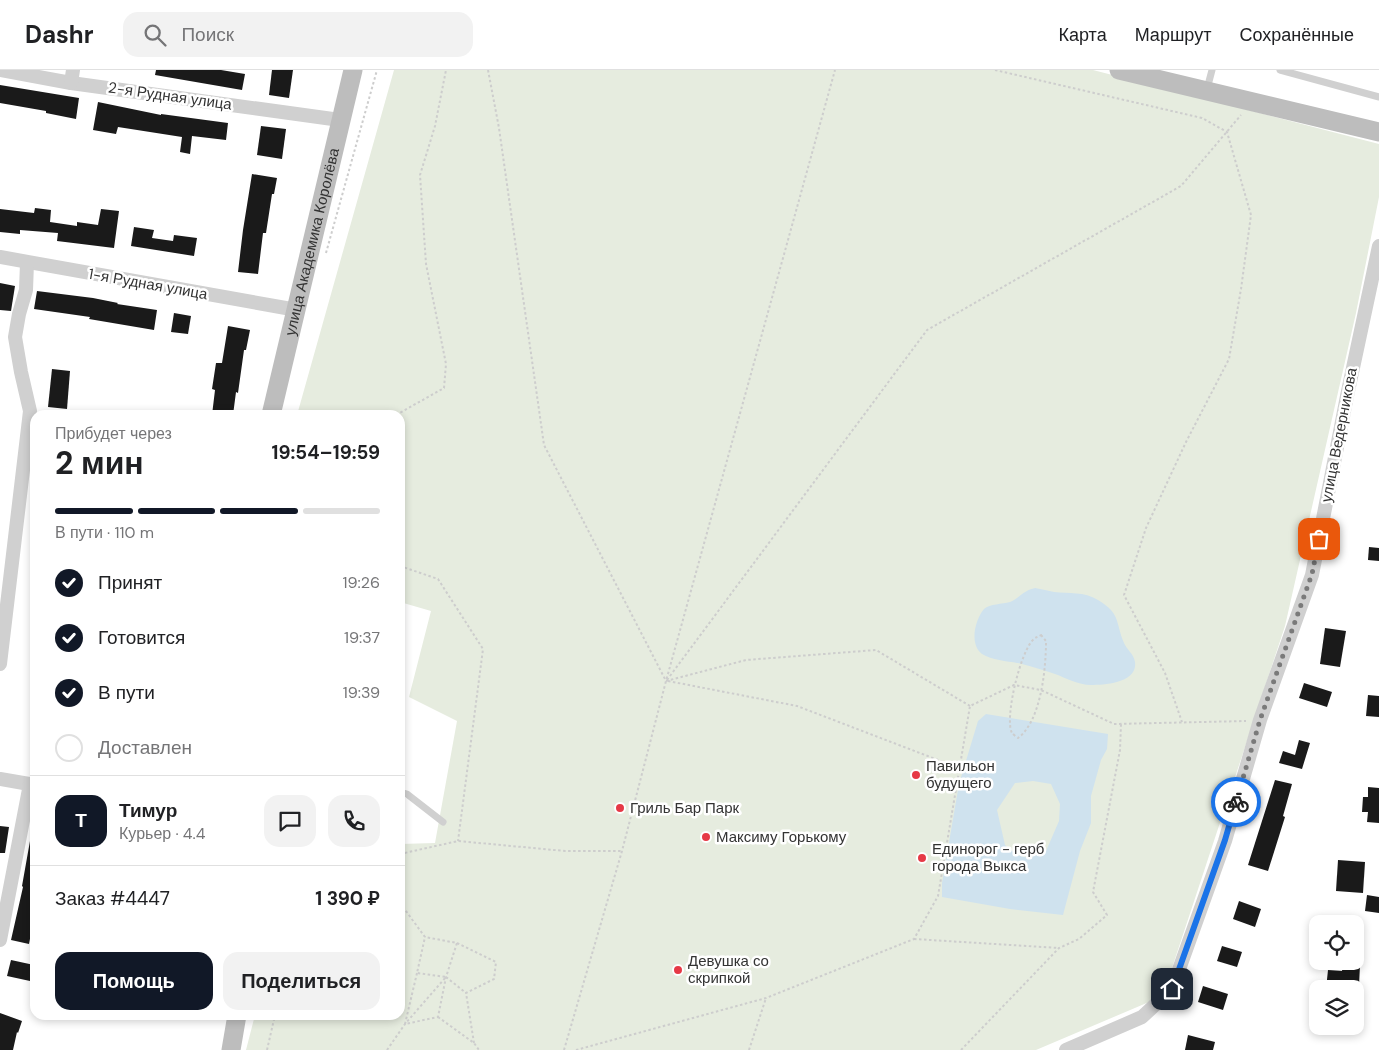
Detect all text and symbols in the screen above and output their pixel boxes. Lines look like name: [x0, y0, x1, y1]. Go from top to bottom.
search box: [123, 12, 473, 57]
text: Dashr: [25, 19, 93, 50]
icon: search: [141, 21, 169, 49]
text: Поиск: [181, 22, 234, 47]
text: Карта: [1059, 23, 1107, 47]
text: Маршрут: [1135, 23, 1211, 47]
text: Сохранённые: [1239, 23, 1354, 47]
street label: 2-я Рудная улица: [107, 77, 234, 115]
street label: улица Академика Королёва: [280, 145, 344, 338]
street label: 1-я Рудная улица: [87, 264, 210, 304]
street label: улица Ведерникова: [1316, 365, 1362, 504]
text: Прибудет через: [55, 423, 172, 444]
text: 19:54–19:59: [272, 440, 380, 465]
text: 2 мин: [55, 442, 144, 484]
pin: [1298, 518, 1340, 560]
text: В пути · 110 m: [55, 522, 154, 543]
icon: bag: [1305, 525, 1333, 553]
icon: check: [55, 569, 83, 597]
text: Принят: [98, 570, 162, 595]
text: 19:26: [342, 572, 380, 593]
icon: check: [55, 624, 83, 652]
text: Готовится: [98, 625, 185, 650]
text: 19:37: [344, 627, 380, 648]
icon: check: [55, 679, 83, 707]
text: В пути: [98, 680, 155, 705]
text: 19:39: [343, 682, 380, 703]
text: Доставлен: [98, 735, 192, 760]
place label: Павильон будущего: [926, 756, 995, 793]
marker: Павильон будущего: [910, 769, 922, 781]
courier: [1211, 777, 1261, 827]
icon: bike: [1222, 788, 1250, 816]
button: chat: [264, 795, 316, 847]
button: phone: [328, 795, 380, 847]
text: Тимур: [119, 798, 177, 823]
place label: Гриль Бар Парк: [630, 798, 740, 818]
marker: Гриль Бар Парк: [614, 802, 626, 814]
text: Т: [75, 808, 87, 833]
text: Курьер · 4.4: [119, 823, 205, 844]
place label: Максиму Горькому: [716, 827, 847, 847]
marker: Максиму Горькому: [700, 831, 712, 843]
place label: Единорог - герб города Выкса: [932, 839, 1044, 876]
marker: Единорог - герб города Выкса: [916, 852, 928, 864]
text: Заказ #4447: [55, 886, 170, 911]
text: 1 390 ₽: [315, 886, 380, 911]
map controls: [1309, 915, 1364, 1035]
button: locate: [1309, 915, 1364, 970]
place label: Девушка со скрипкой: [688, 951, 769, 988]
button: Помощь: [55, 952, 213, 1010]
button: Поделиться: [223, 952, 380, 1010]
marker: Девушка со скрипкой: [672, 964, 684, 976]
pin: [1151, 968, 1193, 1010]
icon: home: [1158, 975, 1186, 1003]
button: layers: [1309, 980, 1364, 1035]

